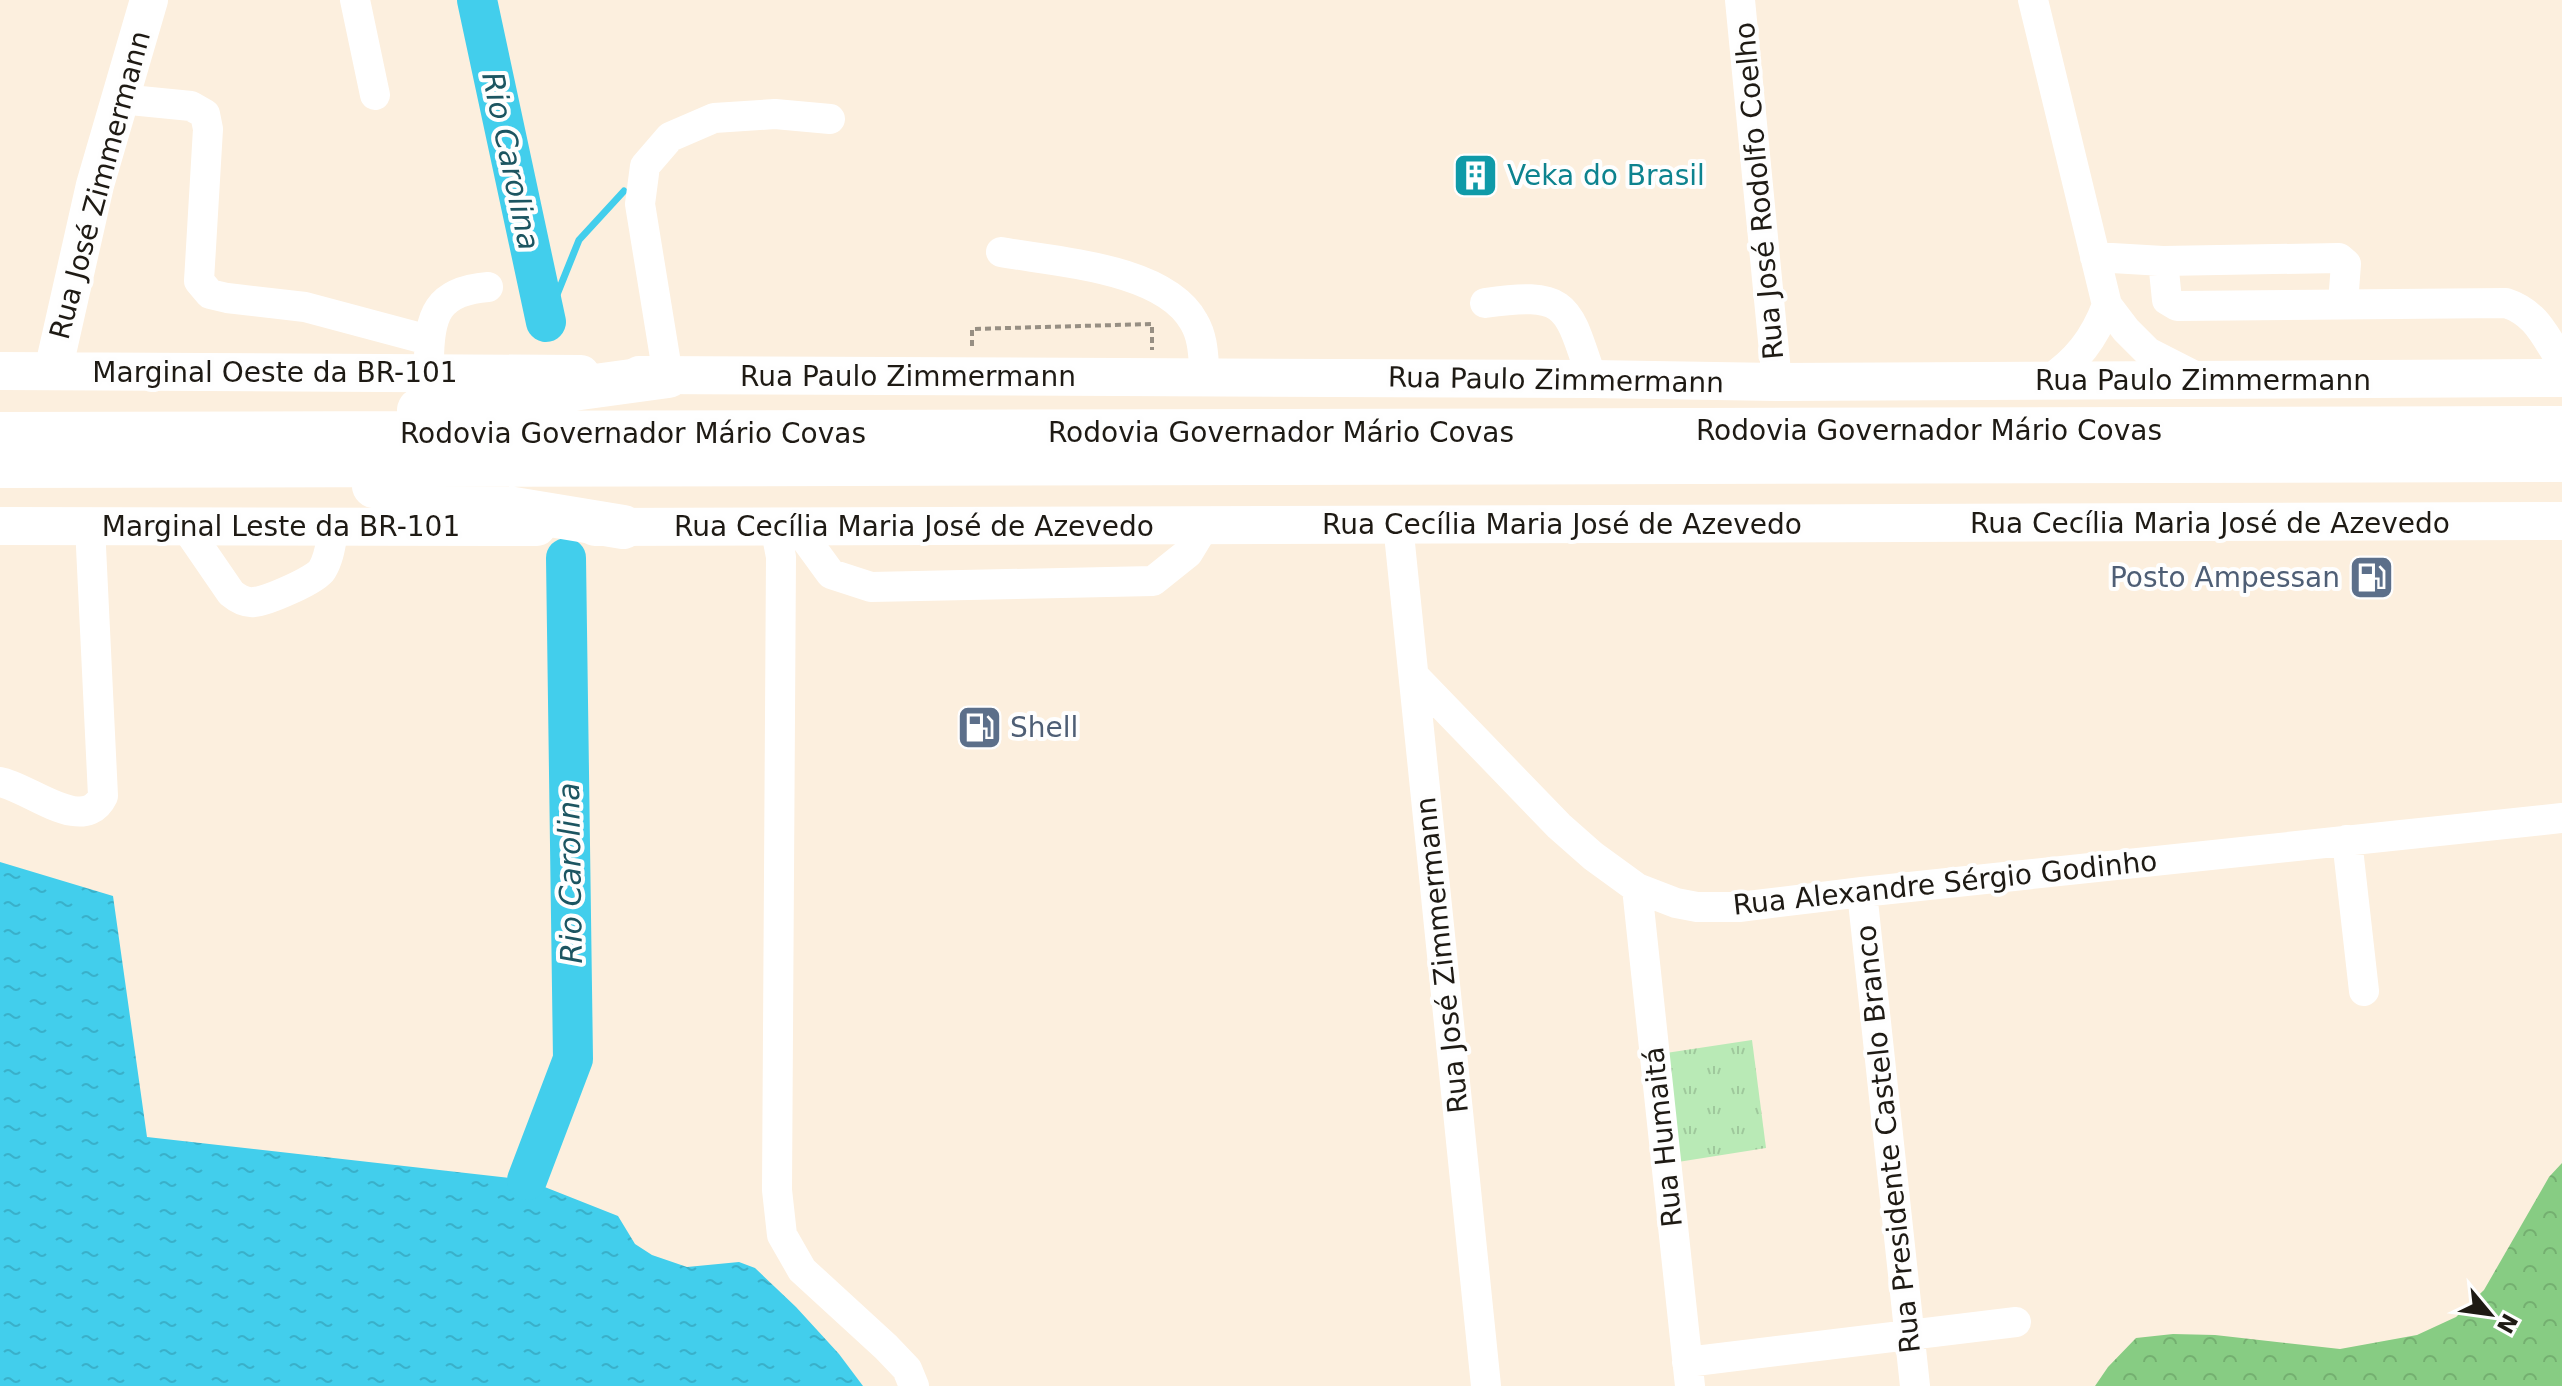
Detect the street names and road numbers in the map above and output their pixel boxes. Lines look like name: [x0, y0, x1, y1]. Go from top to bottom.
street label: Rua José Rodolfo Coelho: [1728, 21, 1790, 361]
street label: Rua José Zimmermann: [43, 27, 157, 343]
street label: Marginal Oeste da BR-101: [92, 356, 458, 389]
street label: Rua Paulo Zimmermann: [740, 360, 1076, 393]
street label: Rua Paulo Zimmermann: [1388, 361, 1724, 399]
street label: Rua Paulo Zimmermann: [2035, 364, 2371, 397]
street label: Rodovia Governador Mário Covas: [1696, 414, 2162, 447]
street label: Rodovia Governador Mário Covas: [1048, 416, 1514, 449]
street label: Rodovia Governador Mário Covas: [400, 417, 866, 450]
street label: Rua Cecília Maria José de Azevedo: [1970, 507, 2450, 540]
street label: Rua Cecília Maria José de Azevedo: [1322, 508, 1802, 541]
street label: Marginal Leste da BR-101: [102, 510, 460, 543]
street label: Rua Cecília Maria José de Azevedo: [674, 510, 1154, 543]
street label: Rua José Zimmermann: [1409, 795, 1475, 1115]
street label: Rua Alexandre Sérgio Godinho: [1731, 844, 2159, 922]
street label: Rua Presidente Castelo Branco: [1849, 923, 1927, 1355]
street label: Rua Humaitá: [1637, 1045, 1689, 1229]

